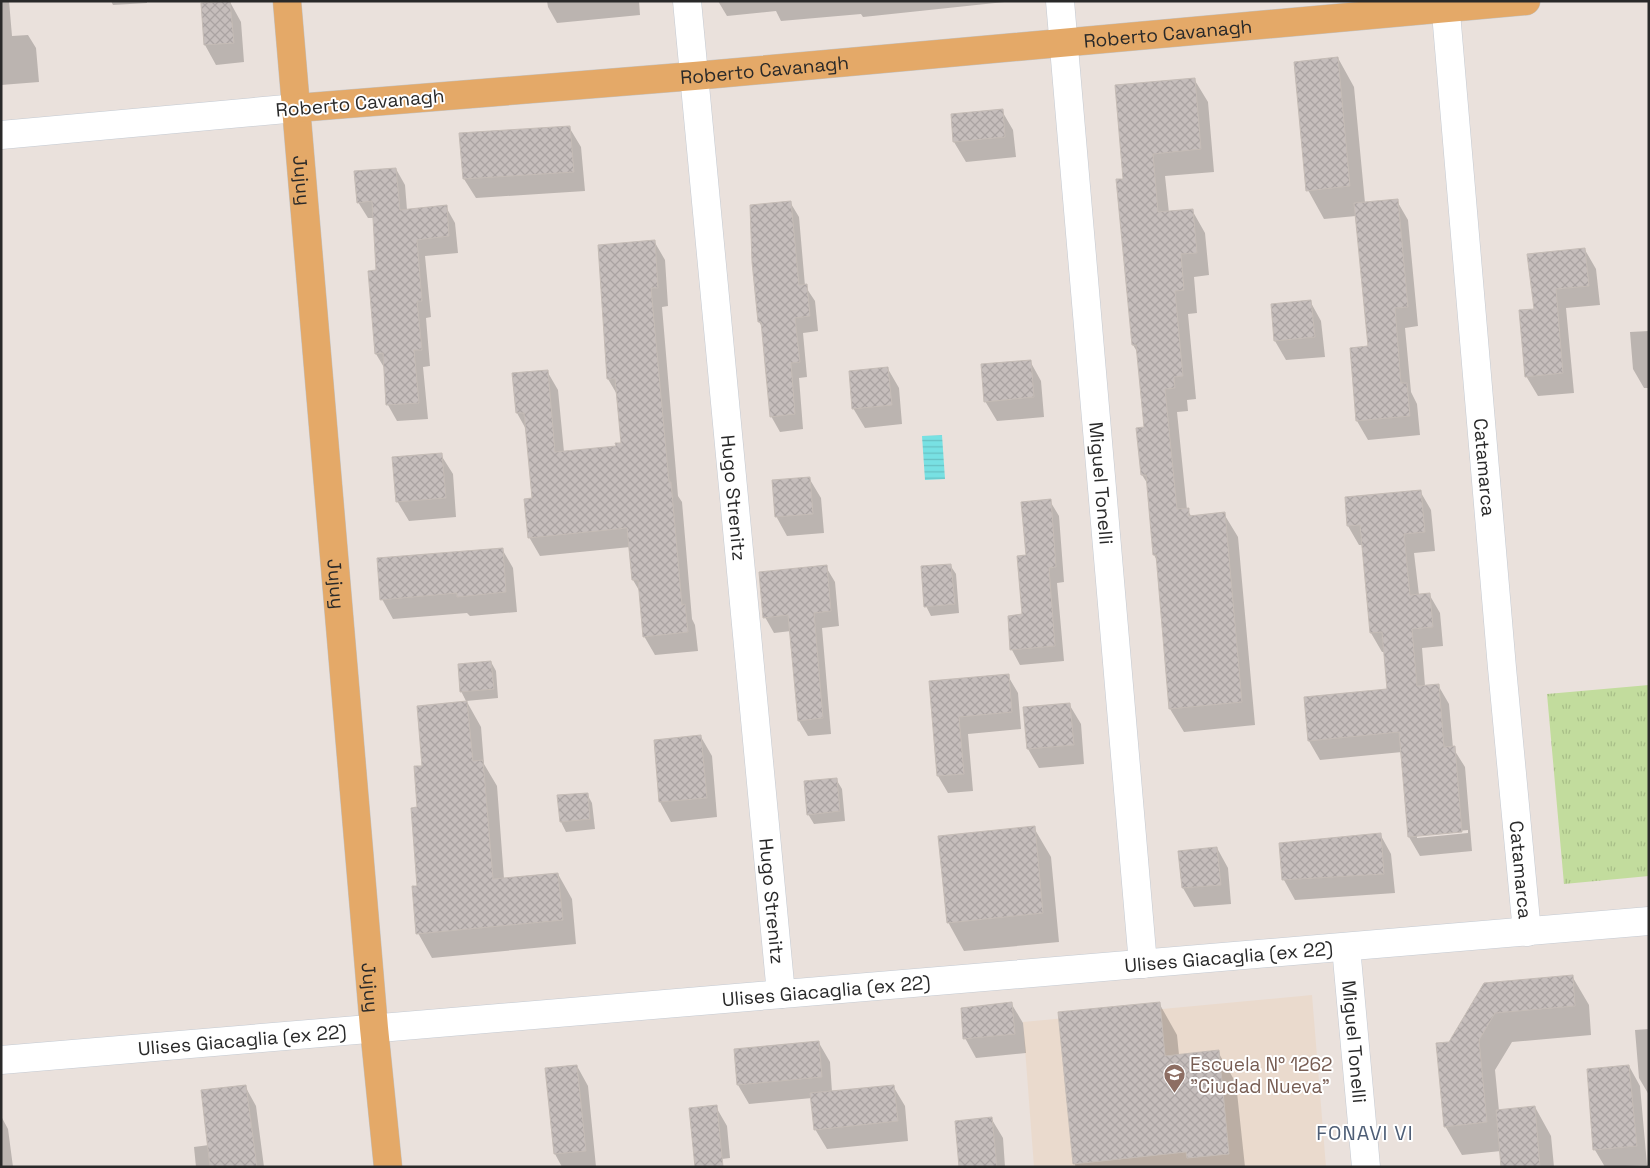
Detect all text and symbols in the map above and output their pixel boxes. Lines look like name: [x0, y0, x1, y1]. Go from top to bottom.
street label: Roberto Cavanagh: [1082, 13, 1253, 53]
street label: Roberto Cavanagh: [679, 50, 850, 90]
street label: Roberto Cavanagh: [275, 83, 445, 123]
street label: Jujuy: [288, 154, 317, 207]
street label: Catamarca: [1468, 417, 1502, 518]
street label: Miguel Tonelli: [1084, 421, 1119, 546]
street label: Hugo Strenitz: [716, 434, 752, 562]
street label: Jujuy: [322, 558, 351, 610]
street label: Catamarca: [1504, 819, 1538, 920]
street label: Hugo Strenitz: [754, 837, 791, 965]
street label: Ulises Giacaglia (ex 22): [1123, 935, 1334, 978]
street label: Jujuy: [356, 961, 385, 1014]
street label: Ulises Giacaglia (ex 22): [721, 969, 931, 1012]
street label: Miguel Tonelli: [1337, 979, 1373, 1104]
street label: Ulises Giacaglia (ex 22): [137, 1018, 347, 1061]
place label: Escuela N° 1262 "Ciudad Nueva": [1190, 1052, 1333, 1099]
school or university icon: Escuela N° 1262 "Ciudad Nueva": [1162, 1063, 1186, 1094]
district label: FONAVI VI: [1316, 1120, 1414, 1146]

